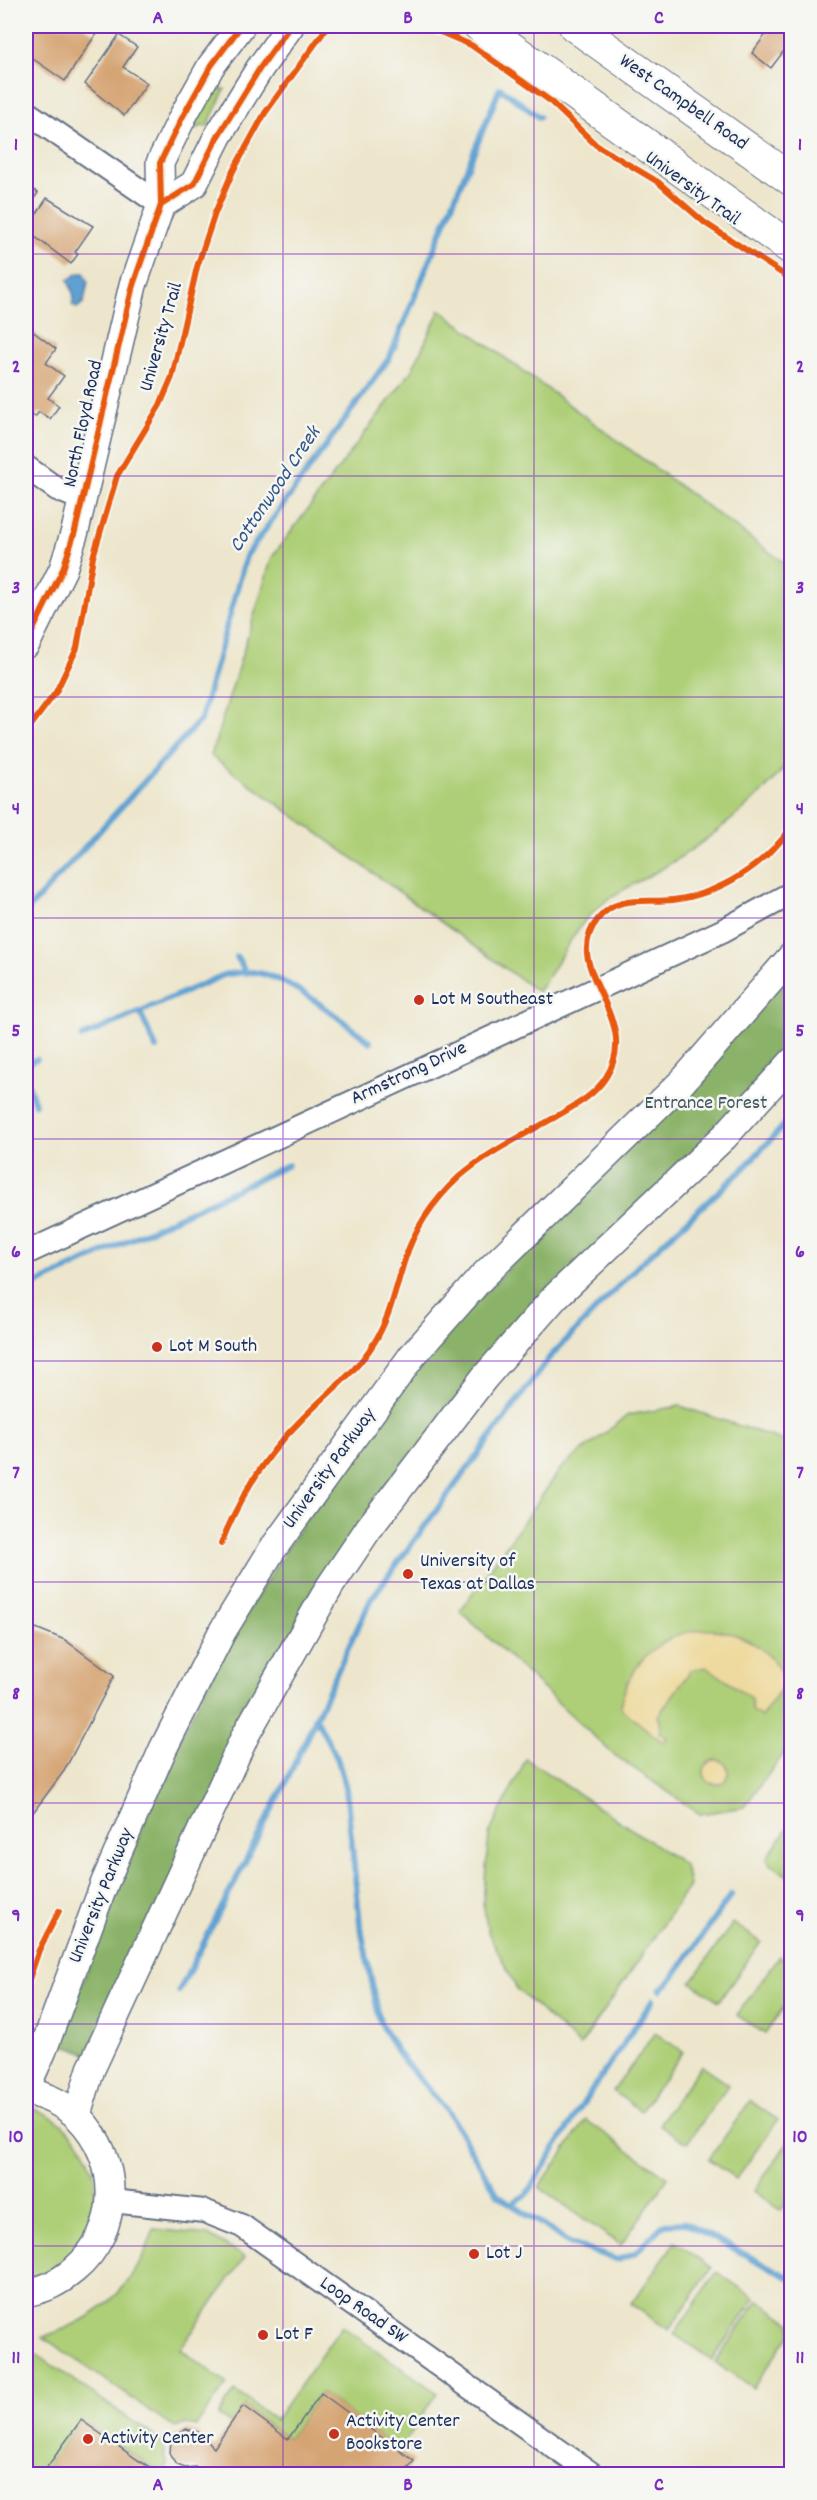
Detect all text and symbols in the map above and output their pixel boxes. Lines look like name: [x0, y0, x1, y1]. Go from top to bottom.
text: A: [153, 5, 164, 33]
text: B: [403, 5, 413, 33]
text: C: [654, 5, 664, 33]
street label: West Campbell Road: [613, 48, 753, 158]
text: 1: [14, 132, 18, 160]
text: 1: [798, 132, 802, 160]
street label: University Trail: [638, 145, 746, 234]
street label: University Trail: [133, 279, 191, 395]
text: 2: [12, 354, 20, 382]
text: 2: [796, 354, 804, 382]
street label: North Floyd Road: [57, 358, 111, 490]
water label: Cottonwood Creek: [223, 419, 331, 559]
text: 3: [12, 575, 20, 603]
text: 3: [796, 575, 804, 603]
text: 4: [12, 796, 20, 824]
text: 4: [796, 796, 804, 824]
place label: Lot M Southeast: [431, 986, 553, 1014]
marker: Lot M Southeast: [412, 993, 426, 1007]
text: 5: [11, 1018, 21, 1046]
text: 5: [795, 1018, 805, 1046]
street label: Armstrong Drive: [346, 1035, 472, 1113]
park label: Entrance Forest: [645, 1090, 768, 1118]
text: 6: [11, 1239, 21, 1267]
text: 6: [795, 1239, 805, 1267]
place label: Lot M South: [169, 1333, 257, 1361]
marker: Lot M South: [150, 1340, 164, 1354]
street label: University Parkway: [276, 1402, 384, 1535]
text: 7: [12, 1460, 20, 1488]
text: 7: [796, 1460, 804, 1488]
place label: University of Texas at Dallas: [420, 1548, 535, 1599]
marker: University of Texas at Dallas: [401, 1567, 415, 1581]
text: 8: [12, 1681, 20, 1709]
text: 8: [796, 1681, 804, 1709]
street label: University Parkway: [62, 1823, 142, 1968]
text: 9: [11, 1903, 21, 1931]
text: 9: [795, 1903, 805, 1931]
text: 10: [8, 2124, 24, 2152]
text: 10: [792, 2124, 808, 2152]
place label: Lot J: [486, 2240, 522, 2268]
marker: Lot J: [467, 2247, 481, 2261]
street label: Loop Road SW: [313, 2270, 413, 2352]
place label: Lot F: [275, 2321, 313, 2349]
marker: Lot F: [256, 2328, 270, 2342]
text: 11: [12, 2345, 20, 2373]
text: 11: [796, 2345, 804, 2373]
place label: Activity Center Bookstore: [346, 2408, 460, 2459]
place label: Activity Center: [100, 2425, 214, 2453]
marker: Activity Center Bookstore: [327, 2427, 341, 2441]
marker: Activity Center: [81, 2432, 95, 2446]
text: A: [153, 2472, 164, 2500]
text: B: [403, 2472, 413, 2500]
text: C: [654, 2472, 664, 2500]

